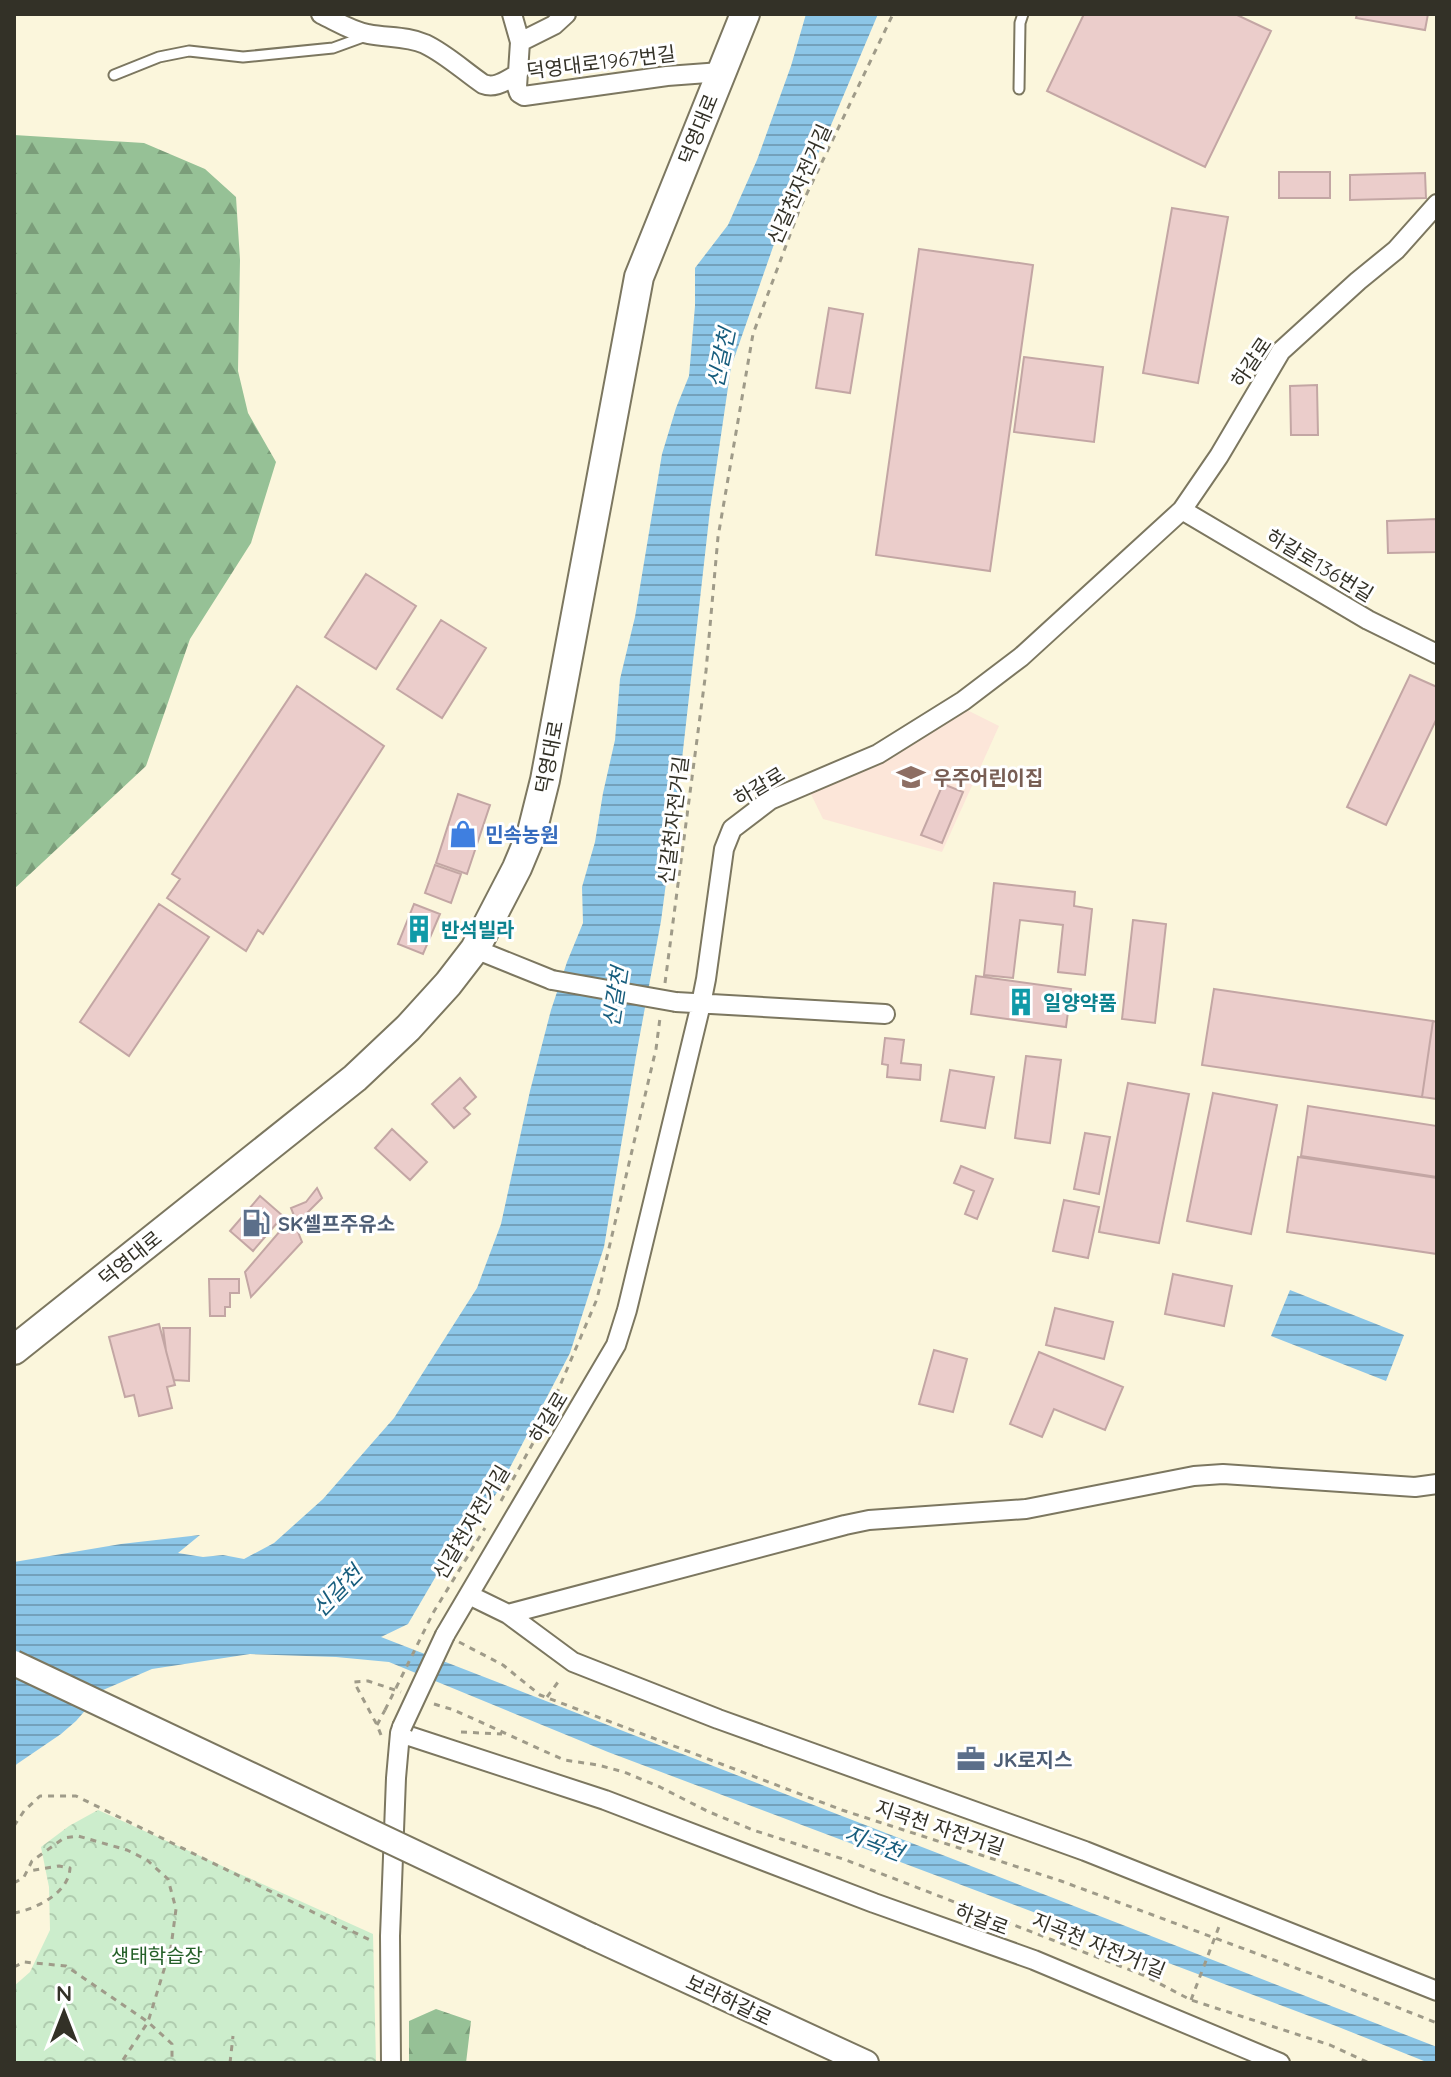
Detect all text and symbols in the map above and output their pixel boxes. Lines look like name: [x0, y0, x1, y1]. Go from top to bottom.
street label: 덕영대로1967번길: [525, 40, 677, 84]
street label: 덕영대로: [673, 90, 723, 168]
street label: 신갈천자전거길: [761, 120, 837, 248]
water label: 신갈천: [701, 323, 742, 391]
street label: 하갈로: [1225, 332, 1277, 392]
street label: 하갈로136번길: [1262, 523, 1378, 607]
street label: 덕영대로: [530, 718, 568, 796]
street label: 신갈천자전거길: [653, 755, 693, 885]
street label: 하갈로: [729, 761, 789, 811]
school or university icon: 우주어린이집: [896, 762, 926, 792]
place label: 우주어린이집: [933, 765, 1043, 790]
shop icon: 민속농원: [448, 819, 478, 849]
place label: 민속농원: [485, 822, 559, 847]
building icon: 반석빌라: [404, 914, 434, 944]
place label: 반석빌라: [441, 917, 515, 942]
water label: 신갈천: [596, 962, 634, 1029]
building icon: 일양약품: [1006, 987, 1036, 1017]
place label: 일양약품: [1043, 990, 1117, 1015]
fuel station icon: SK셀프주유소: [241, 1208, 271, 1238]
place label: SK셀프주유소: [278, 1211, 395, 1236]
street label: 덕영대로: [94, 1225, 166, 1291]
street label: 하갈로: [523, 1387, 573, 1447]
street label: 신갈천자전거길: [427, 1460, 515, 1584]
water label: 신갈천: [306, 1557, 370, 1623]
office icon: JK로지스: [956, 1744, 986, 1774]
place label: JK로지스: [993, 1747, 1072, 1772]
street label: 지곡천 자전거길: [872, 1795, 1008, 1859]
water label: 지곡천: [841, 1820, 907, 1866]
street label: 하갈로: [952, 1898, 1012, 1940]
street label: 지곡천 자전거1길: [1029, 1907, 1169, 1983]
park label: 생태학습장: [111, 1943, 203, 1968]
street label: 보라하갈로: [682, 1969, 776, 2031]
north arrow: [24, 1973, 104, 2053]
text: N: [56, 1979, 72, 2007]

